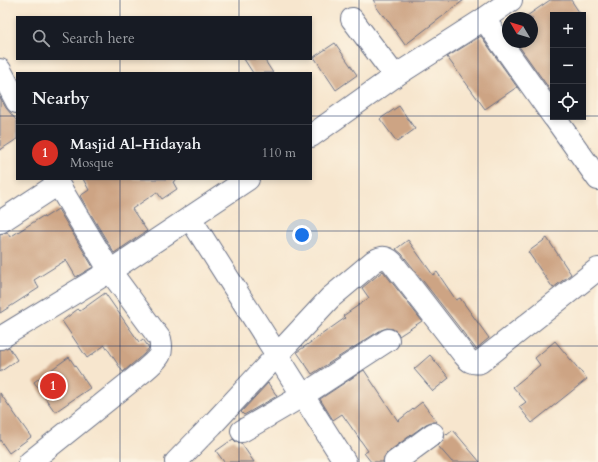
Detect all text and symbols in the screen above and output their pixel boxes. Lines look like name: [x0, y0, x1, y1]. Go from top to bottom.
north arrow: [502, 12, 538, 48]
map controls: [550, 12, 586, 120]
button: +: [550, 12, 586, 48]
search box: [16, 16, 312, 60]
icon: search: [30, 27, 52, 49]
text: Search here: [62, 28, 135, 48]
button: −: [550, 48, 586, 84]
button: locate: [550, 84, 586, 120]
text: Nearby: [32, 87, 89, 110]
text: Masjid Al-Hidayah: [70, 134, 201, 154]
text: 1: [42, 144, 48, 162]
text: 110 m: [262, 144, 296, 162]
text: Mosque: [70, 154, 114, 172]
your location: [292, 225, 312, 245]
pin: 1: [40, 371, 66, 401]

